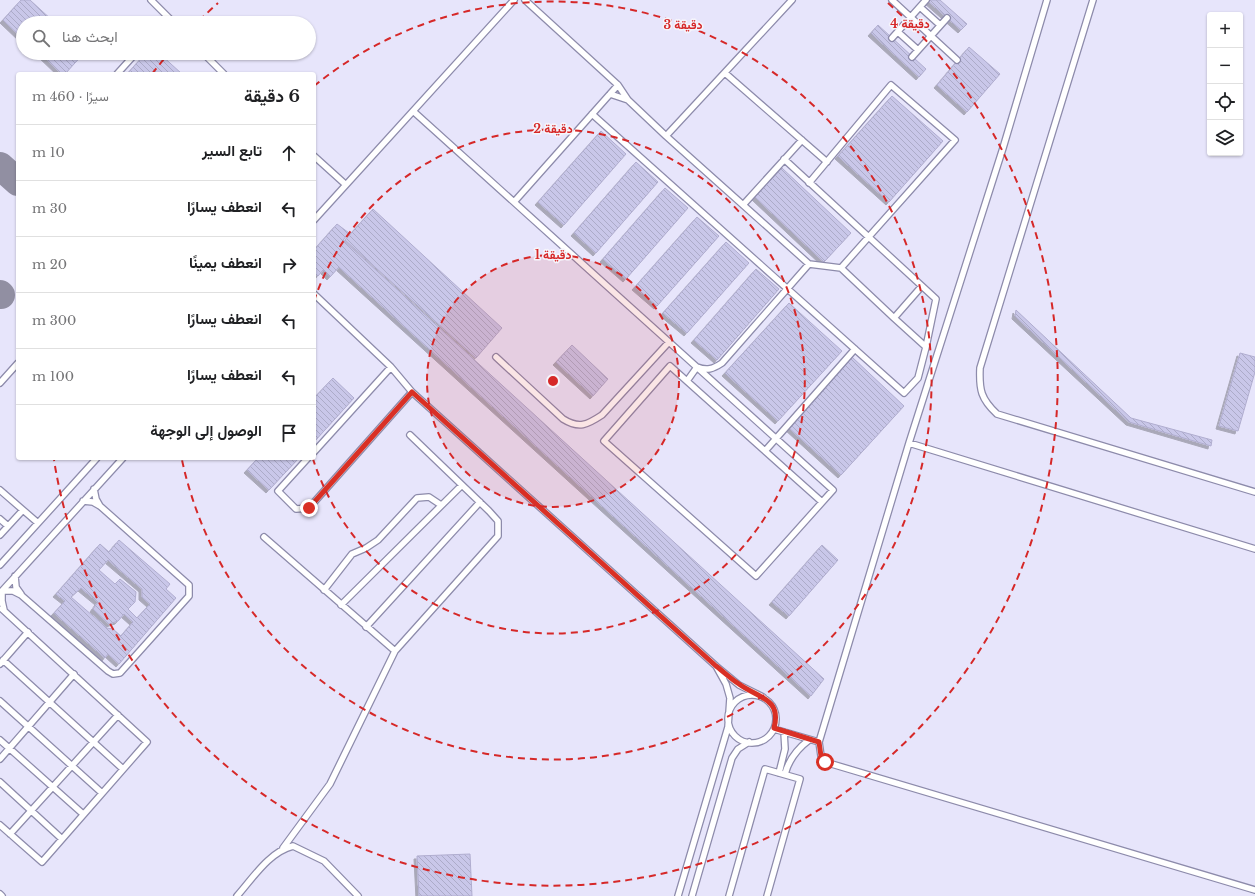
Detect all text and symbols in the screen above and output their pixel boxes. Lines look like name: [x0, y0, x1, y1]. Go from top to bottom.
map controls: [1207, 12, 1243, 156]
button: +: [1207, 12, 1243, 48]
search box: [16, 16, 316, 60]
text: 4 دقيقة: [890, 16, 930, 31]
text: 3 دقيقة: [663, 17, 703, 32]
icon: search: [30, 27, 52, 49]
text: ابحث هنا: [62, 27, 118, 46]
button: −: [1207, 48, 1243, 84]
button: locate: [1207, 84, 1243, 120]
text: 6 دقيقة: [244, 86, 300, 107]
text: سيرًا · 460 m: [32, 88, 109, 105]
button: layers: [1207, 120, 1243, 156]
text: 2 دقيقة: [533, 121, 573, 136]
text: تابع السير: [202, 141, 262, 160]
icon: ahead: [278, 142, 300, 164]
text: 10 m: [32, 144, 65, 161]
text: انعطف يسارًا: [187, 197, 262, 216]
icon: left: [278, 198, 300, 220]
text: 30 m: [32, 200, 67, 217]
text: 1 دقيقة: [535, 247, 571, 262]
text: انعطف يمينًا: [189, 253, 262, 272]
icon: right: [278, 254, 300, 276]
text: 20 m: [32, 256, 67, 273]
text: انعطف يسارًا: [187, 309, 262, 328]
icon: left: [278, 310, 300, 332]
text: 300 m: [32, 312, 76, 329]
text: انعطف يسارًا: [187, 365, 262, 384]
icon: left: [278, 366, 300, 388]
text: 100 m: [32, 368, 74, 385]
centre of rings: [546, 374, 560, 388]
text: الوصول إلى الوجهة: [150, 421, 262, 440]
icon: arrive: [278, 422, 300, 444]
route end: [300, 499, 318, 517]
route start: [816, 753, 834, 771]

